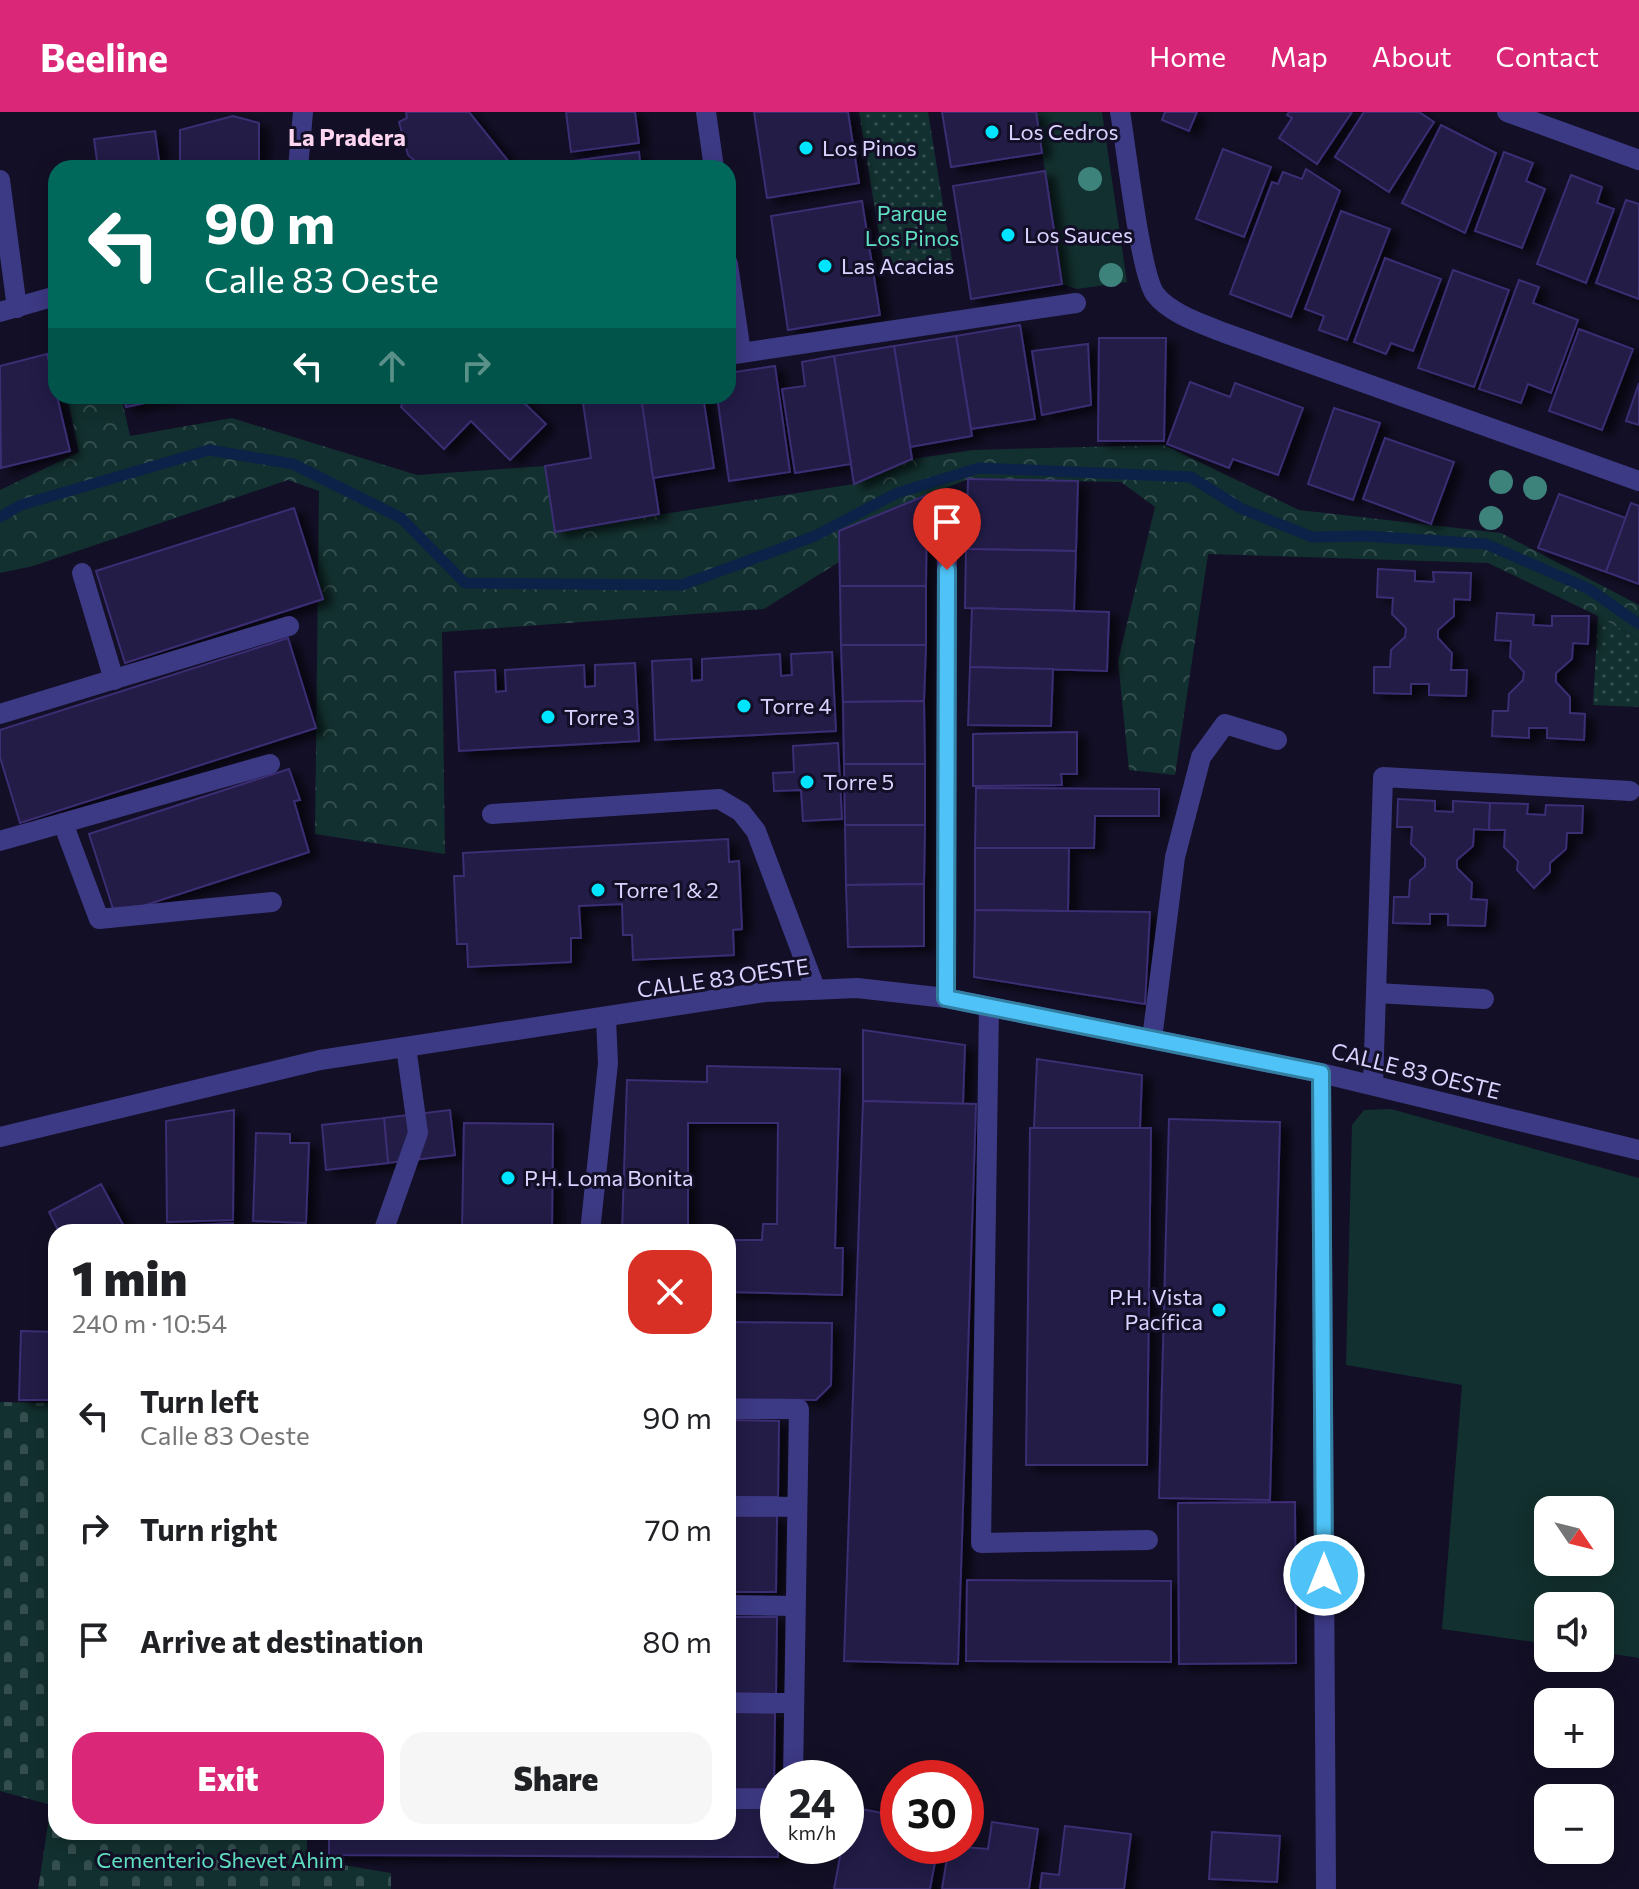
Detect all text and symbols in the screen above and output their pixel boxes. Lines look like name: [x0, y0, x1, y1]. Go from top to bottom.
text: Beeline: [40, 33, 168, 80]
text: Home: [1149, 39, 1226, 73]
text: Map: [1270, 39, 1328, 73]
text: About: [1372, 39, 1452, 73]
text: Contact: [1496, 39, 1599, 73]
place label: Los Cedros: [1008, 118, 1118, 145]
district label: La Pradera: [288, 122, 406, 151]
marker: Los Cedros: [983, 123, 1001, 141]
place label: Los Pinos: [822, 134, 917, 161]
marker: Los Pinos: [797, 139, 815, 157]
text: 90 m: [204, 187, 335, 256]
icon: left: [72, 192, 176, 296]
park label: Parque Los Pinos: [865, 199, 959, 251]
place label: Los Sauces: [1024, 221, 1133, 248]
marker: Los Sauces: [999, 226, 1017, 244]
place label: Las Acacias: [841, 252, 954, 279]
text: Calle 83 Oeste: [204, 256, 439, 300]
marker: Las Acacias: [816, 257, 834, 275]
icon: left: [286, 344, 330, 388]
icon: ahead: [370, 344, 414, 388]
icon: right: [454, 344, 498, 388]
pin: [913, 488, 981, 570]
icon: arrive: [925, 500, 969, 544]
place label: Torre 4: [760, 692, 832, 719]
marker: Torre 4: [735, 697, 753, 715]
place label: Torre 3: [564, 703, 635, 730]
marker: Torre 3: [539, 708, 557, 726]
place label: Torre 5: [823, 768, 894, 795]
marker: Torre 5: [798, 773, 816, 791]
place label: Torre 1 & 2: [614, 876, 719, 903]
marker: Torre 1 & 2: [589, 881, 607, 899]
street label: CALLE 83 OESTE: [635, 952, 811, 1003]
street label: CALLE 83 OESTE: [1329, 1036, 1504, 1105]
place label: P.H. Loma Bonita: [524, 1164, 693, 1191]
marker: P.H. Loma Bonita: [499, 1169, 517, 1187]
text: 1 min: [72, 1247, 187, 1306]
button: close: [628, 1250, 712, 1334]
place label: P.H. Vista Pacífica: [1109, 1283, 1203, 1335]
marker: P.H. Vista Pacífica: [1210, 1301, 1228, 1319]
text: 240 m · 10:54: [72, 1307, 227, 1338]
text: Turn left: [140, 1382, 259, 1419]
icon: left: [72, 1394, 116, 1438]
text: 90 m: [642, 1398, 712, 1435]
text: Calle 83 Oeste: [140, 1419, 310, 1450]
north arrow: [1534, 1496, 1614, 1576]
map controls: [1534, 1496, 1614, 1864]
icon: right: [72, 1506, 116, 1550]
text: Turn right: [140, 1510, 277, 1547]
text: 70 m: [645, 1510, 712, 1547]
position arrow: [1282, 1533, 1366, 1617]
button: sound: [1534, 1592, 1614, 1672]
icon: arrive: [72, 1618, 116, 1662]
text: Arrive at destination: [140, 1622, 424, 1659]
text: 80 m: [642, 1622, 712, 1659]
button: +: [1534, 1688, 1614, 1768]
button: Exit: [72, 1732, 384, 1824]
button: Share: [400, 1732, 712, 1824]
speed limit sign: 30: [880, 1760, 984, 1864]
text: 24: [789, 1777, 835, 1826]
button: −: [1534, 1784, 1614, 1864]
text: km/h: [788, 1820, 836, 1844]
park label: Cementerio Shevet Ahim: [96, 1846, 344, 1873]

